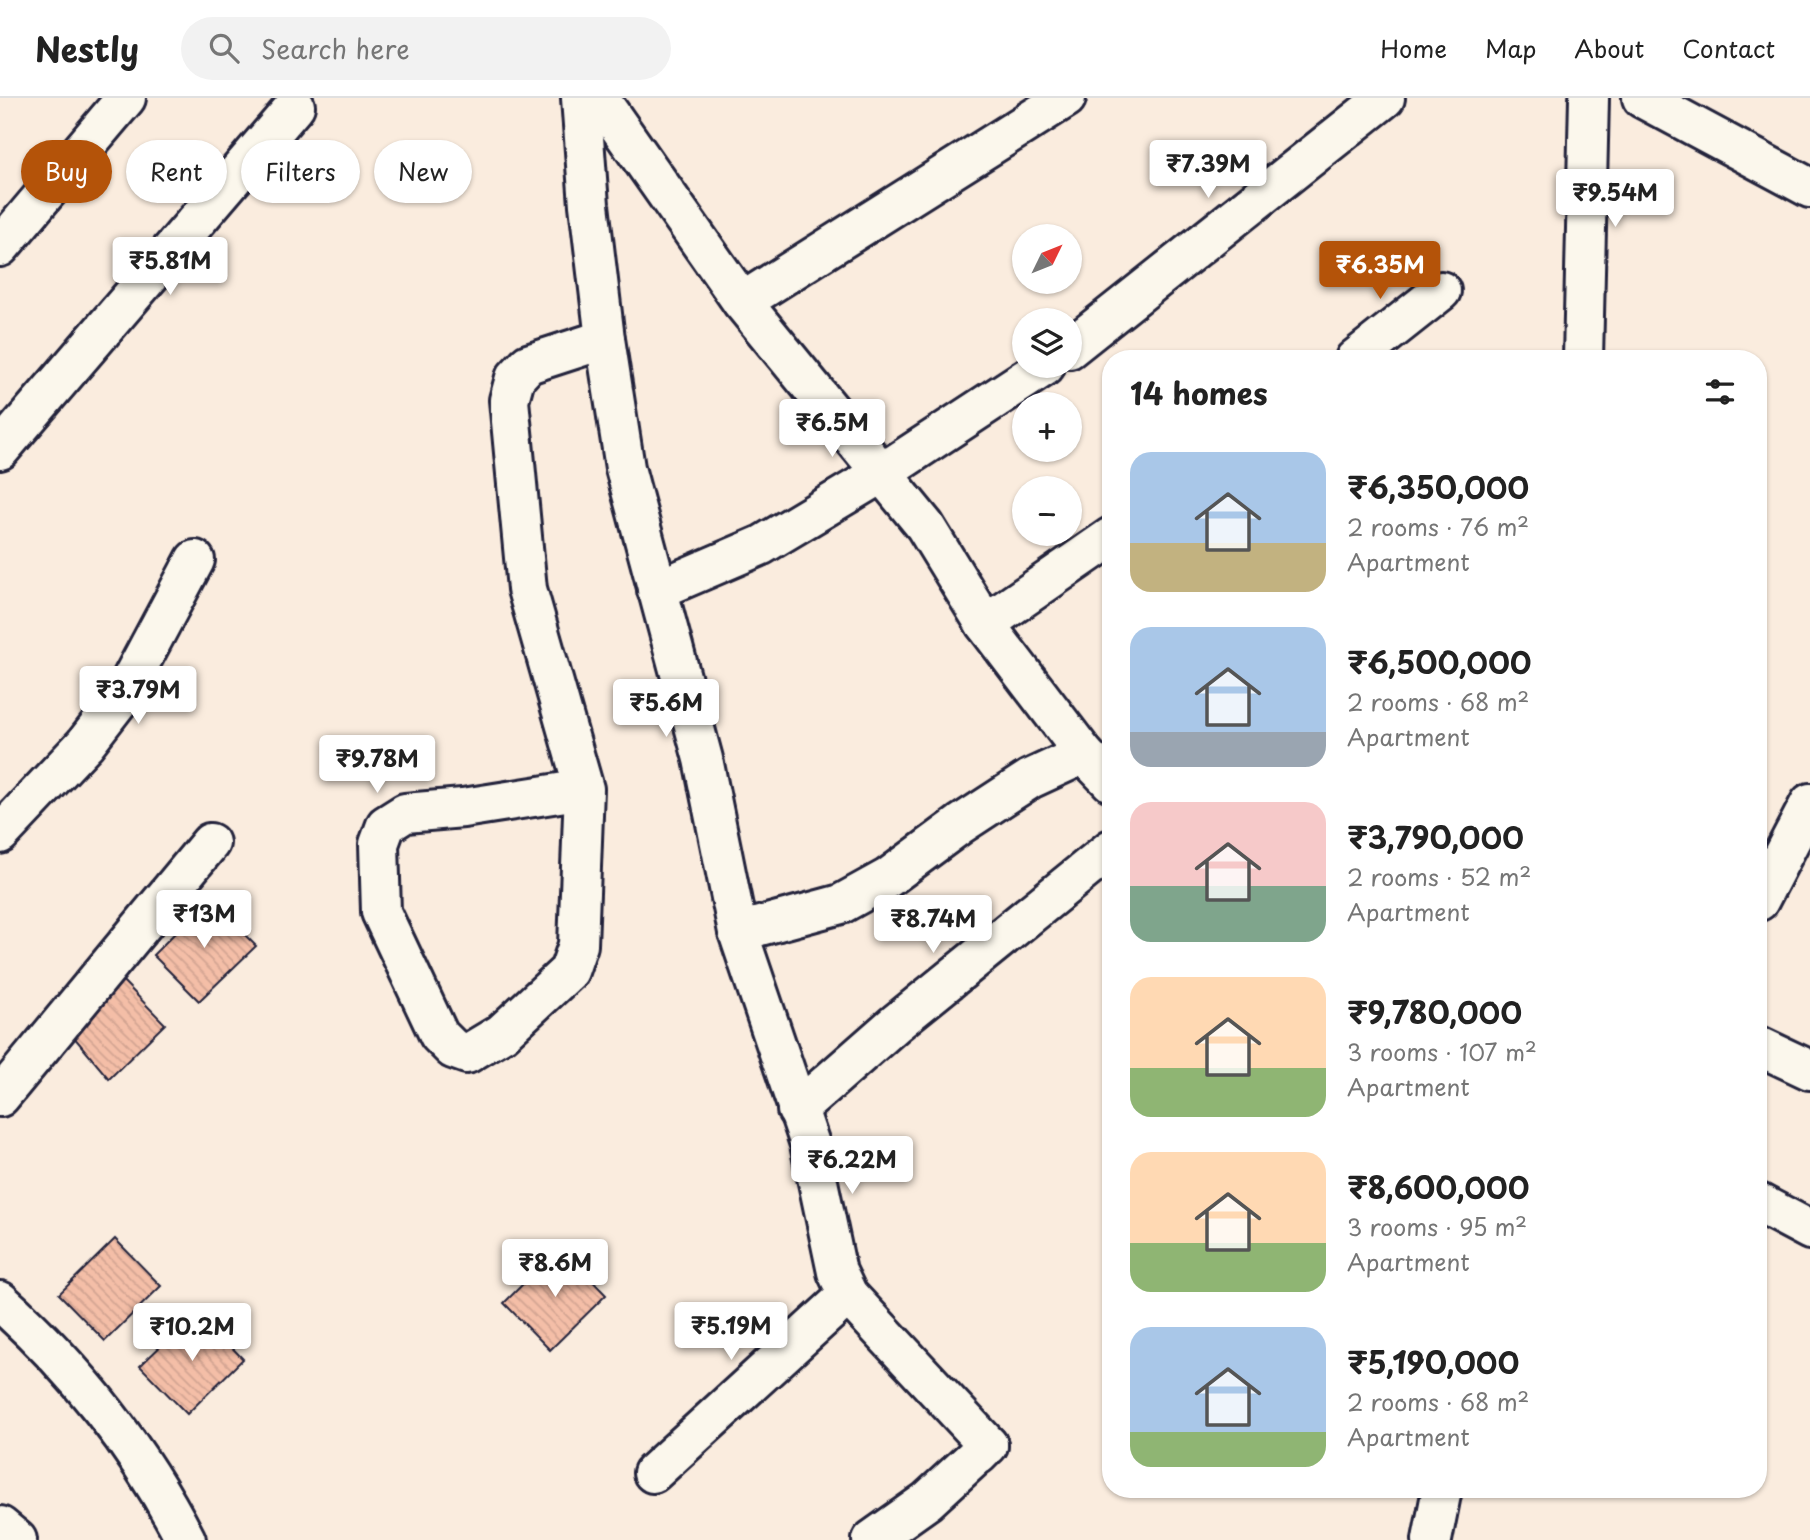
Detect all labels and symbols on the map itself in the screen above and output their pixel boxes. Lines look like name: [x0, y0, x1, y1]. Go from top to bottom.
pin: ₹7.39M: [1151, 140, 1265, 200]
pin: ₹9.54M: [1558, 170, 1672, 229]
north arrow: [1012, 224, 1082, 294]
pin: ₹5.81M: [113, 238, 227, 297]
pin: ₹6.35M: [1323, 242, 1437, 301]
pin: ₹6.5M: [783, 400, 881, 459]
pin: ₹3.79M: [81, 666, 195, 726]
pin: ₹5.6M: [617, 680, 715, 739]
pin: ₹9.78M: [320, 736, 434, 795]
pin: ₹13M: [163, 890, 245, 950]
pin: ₹8.74M: [876, 896, 990, 955]
pin: ₹6.22M: [795, 1136, 909, 1196]
pin: ₹8.6M: [506, 1240, 604, 1299]
pin: ₹5.19M: [674, 1302, 788, 1362]
pin: ₹10.2M: [135, 1304, 249, 1363]

